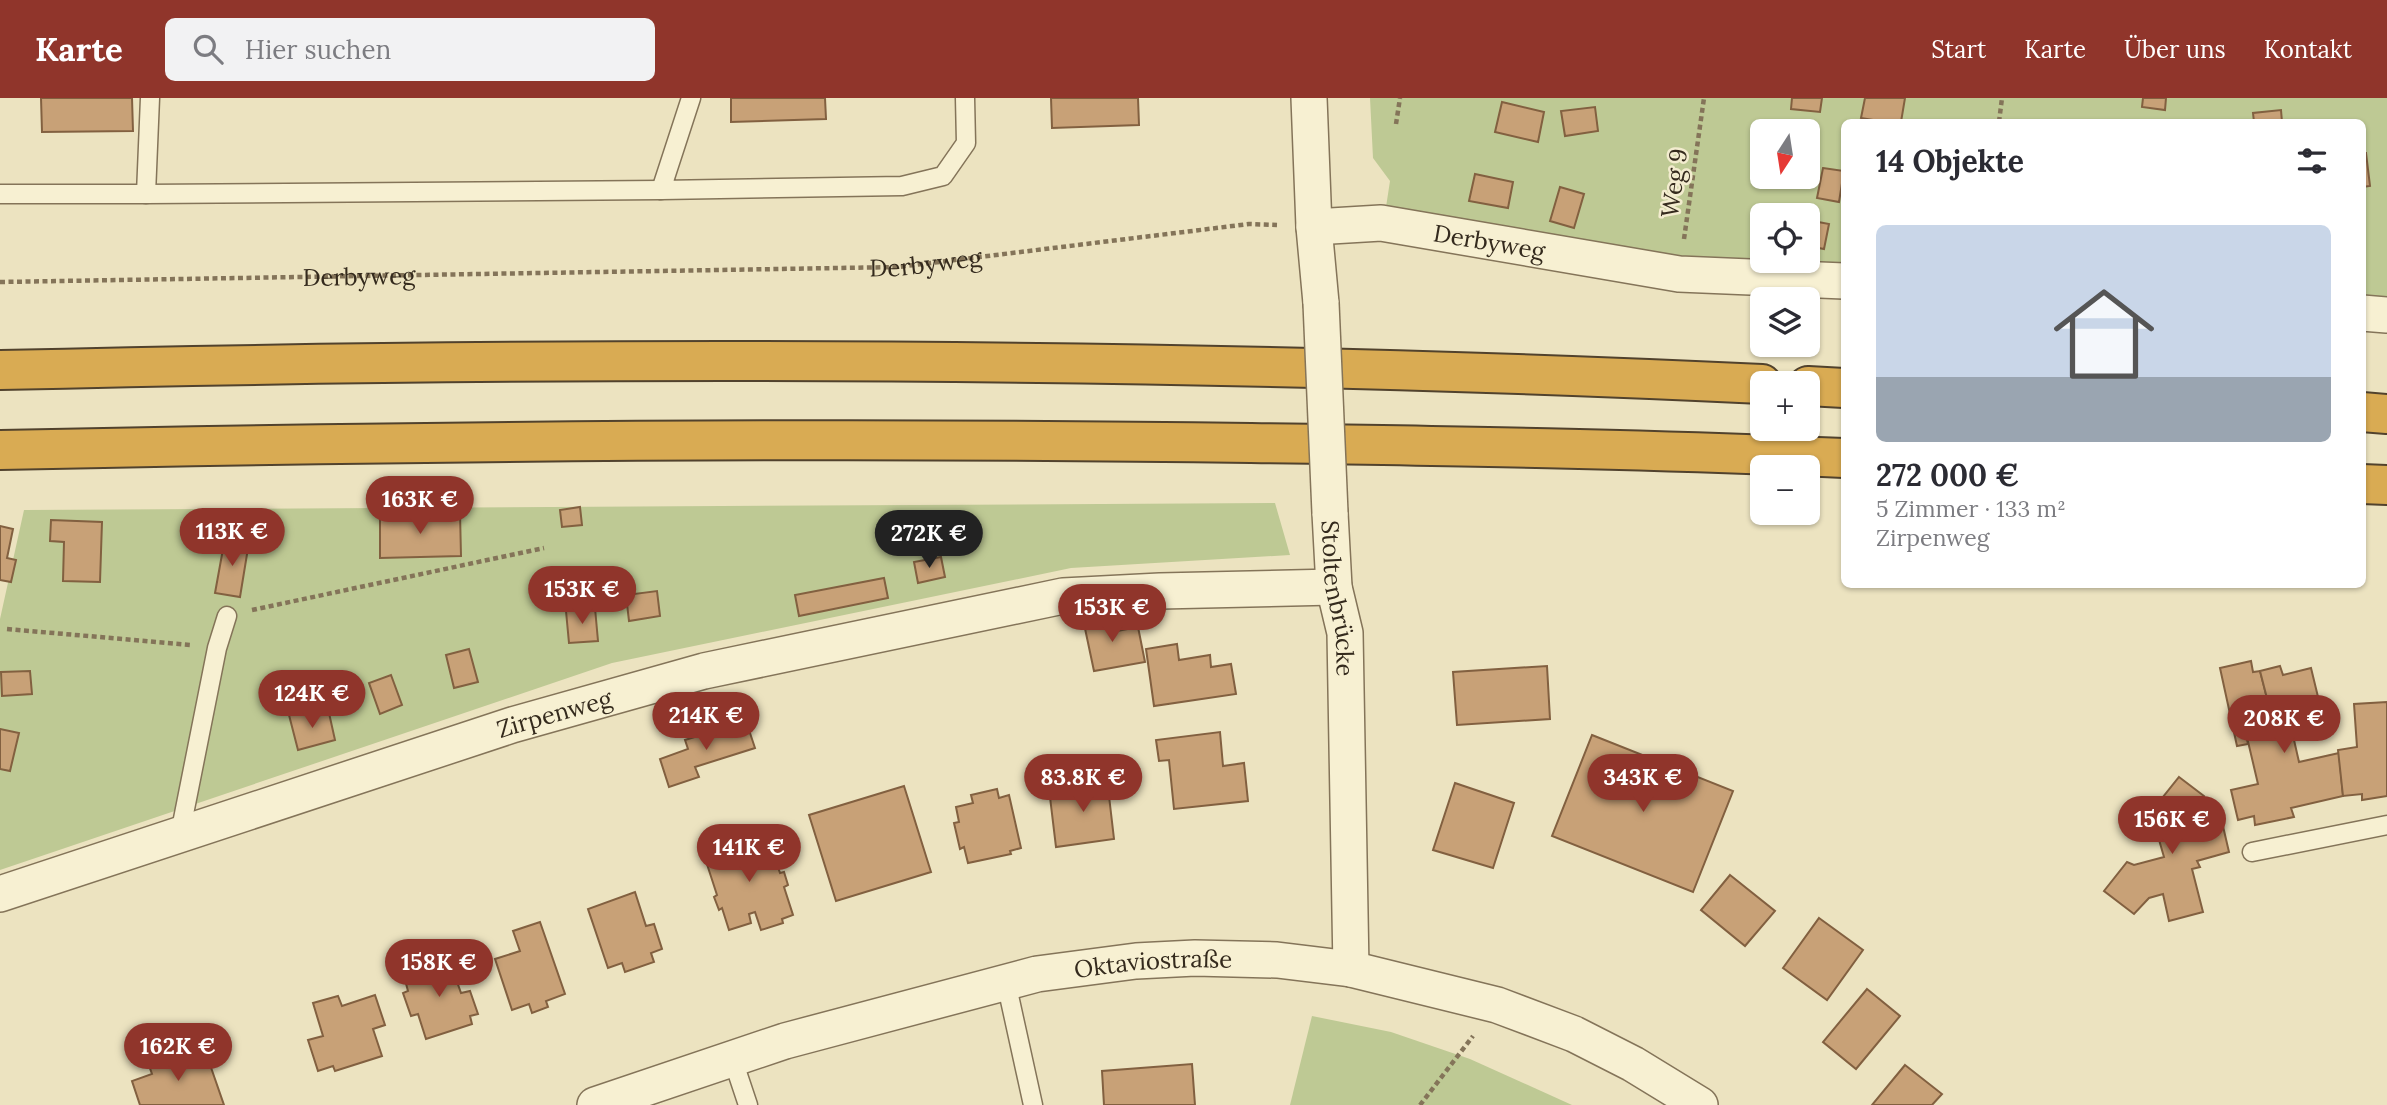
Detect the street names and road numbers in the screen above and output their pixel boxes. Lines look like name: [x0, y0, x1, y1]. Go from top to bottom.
street label: Weg 9: [1654, 146, 1694, 220]
street label: Derbyweg: [1431, 217, 1548, 266]
street label: Derbyweg: [869, 241, 984, 283]
street label: Derbyweg: [302, 260, 416, 292]
street label: Stoltenbrücke: [1315, 519, 1361, 677]
street label: Zirpenweg: [493, 682, 616, 745]
street label: Oktaviostraße: [1072, 942, 1233, 984]

